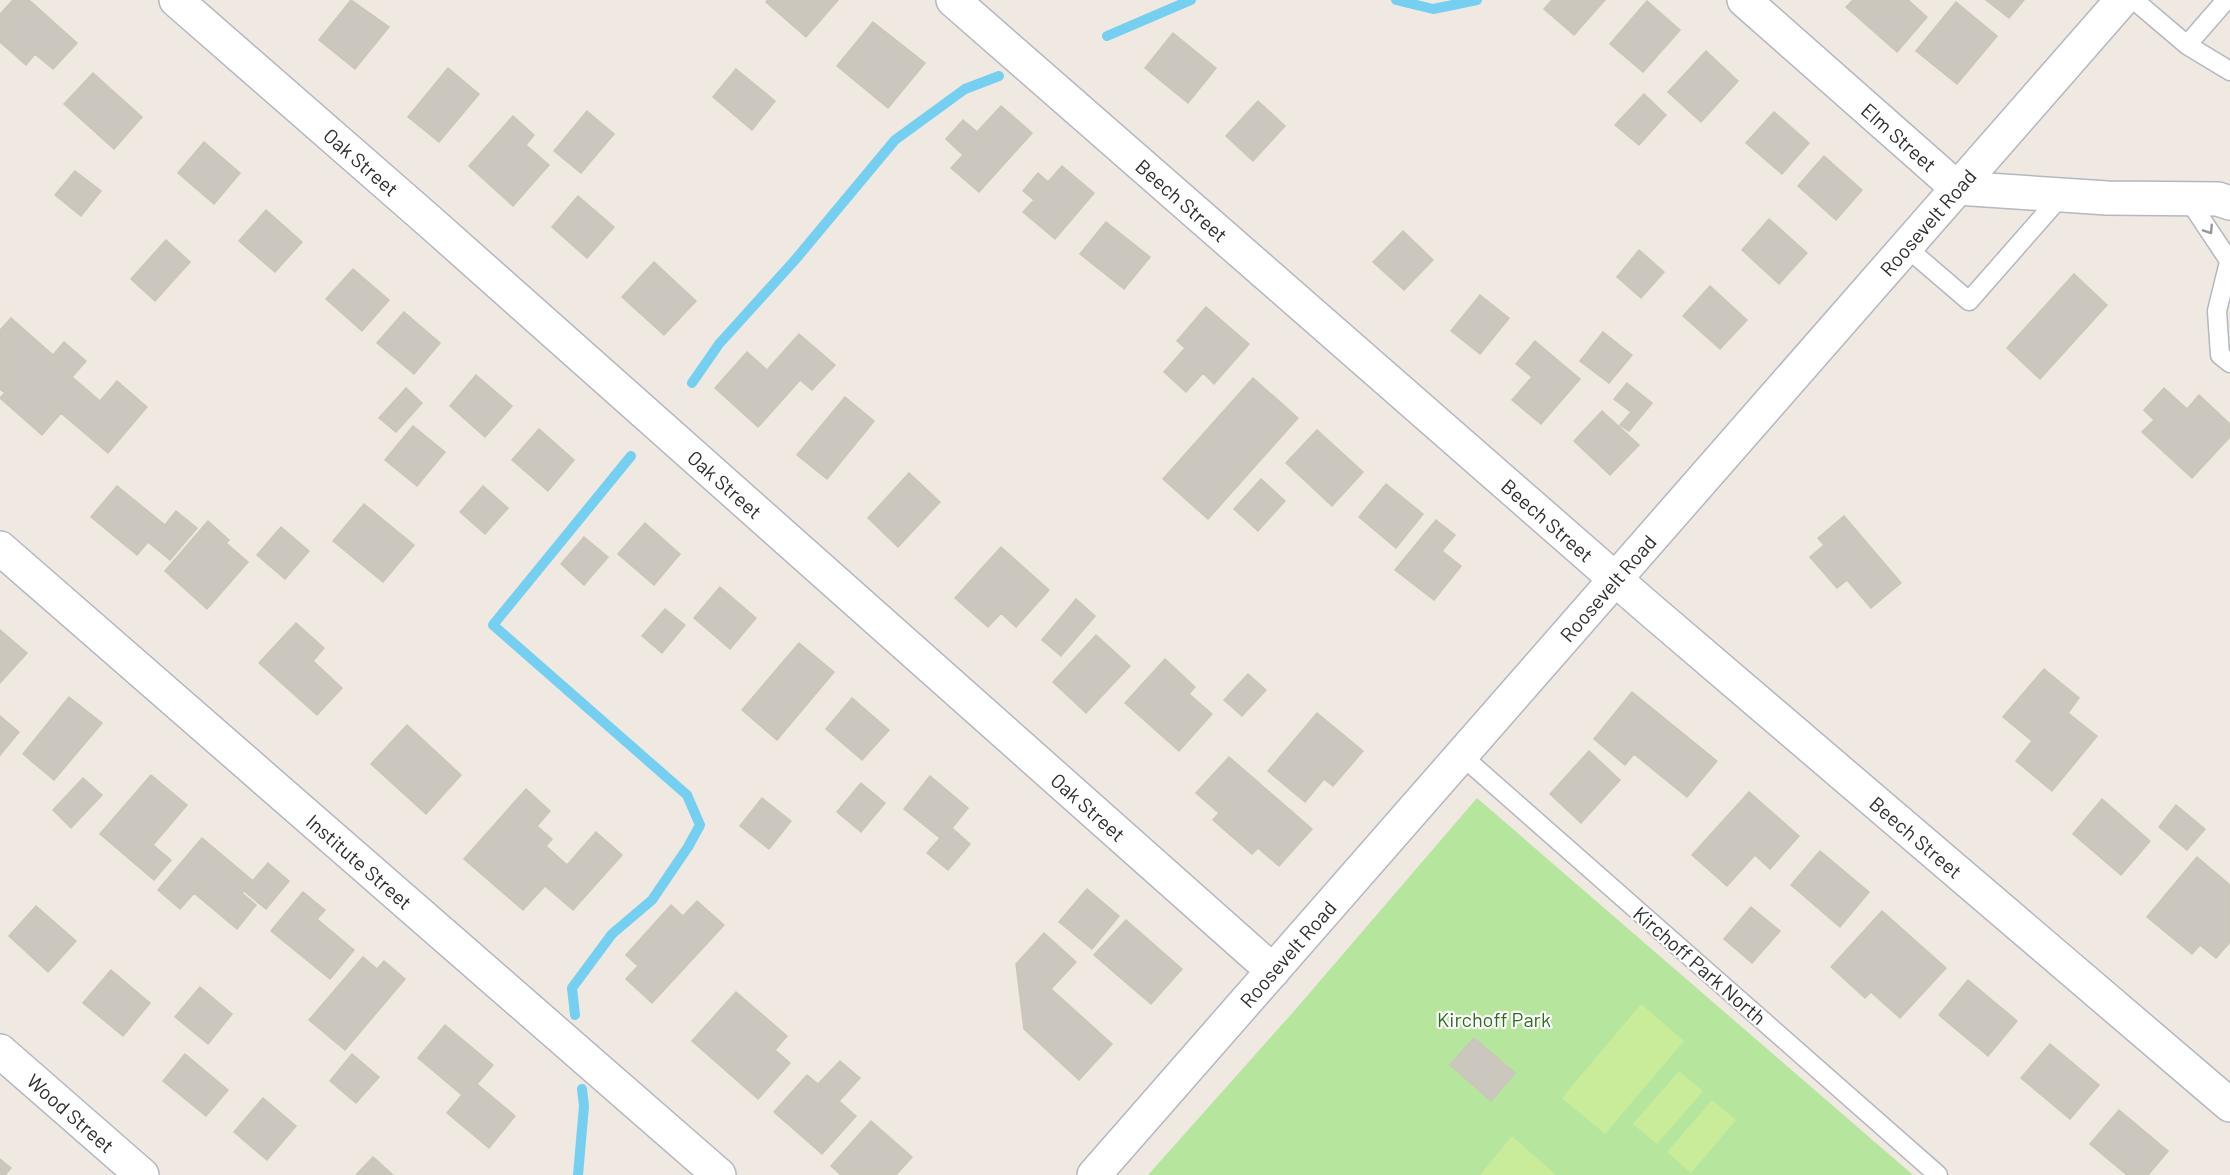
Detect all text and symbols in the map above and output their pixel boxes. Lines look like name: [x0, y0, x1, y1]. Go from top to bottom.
street label: Elm Street: [1857, 98, 1942, 176]
street label: Oak Street: [319, 123, 404, 201]
street label: Beech Street: [1131, 154, 1233, 247]
street label: Roosevelt Road: [1874, 164, 1981, 281]
one-way arrow: [2202, 224, 2213, 235]
street label: Oak Street: [683, 445, 767, 523]
street label: Beech Street: [1497, 474, 1598, 566]
street label: Roosevelt Road: [1554, 530, 1661, 646]
street label: Oak Street: [1046, 768, 1130, 846]
street label: Beech Street: [1865, 791, 1967, 883]
street label: Institute Street: [302, 809, 417, 914]
street label: Roosevelt Road: [1234, 895, 1341, 1012]
street label: Kirchoff Park North: [1629, 901, 1771, 1029]
park label: Kirchoff Park: [1437, 1007, 1551, 1031]
street label: Wood Street: [22, 1068, 119, 1157]

